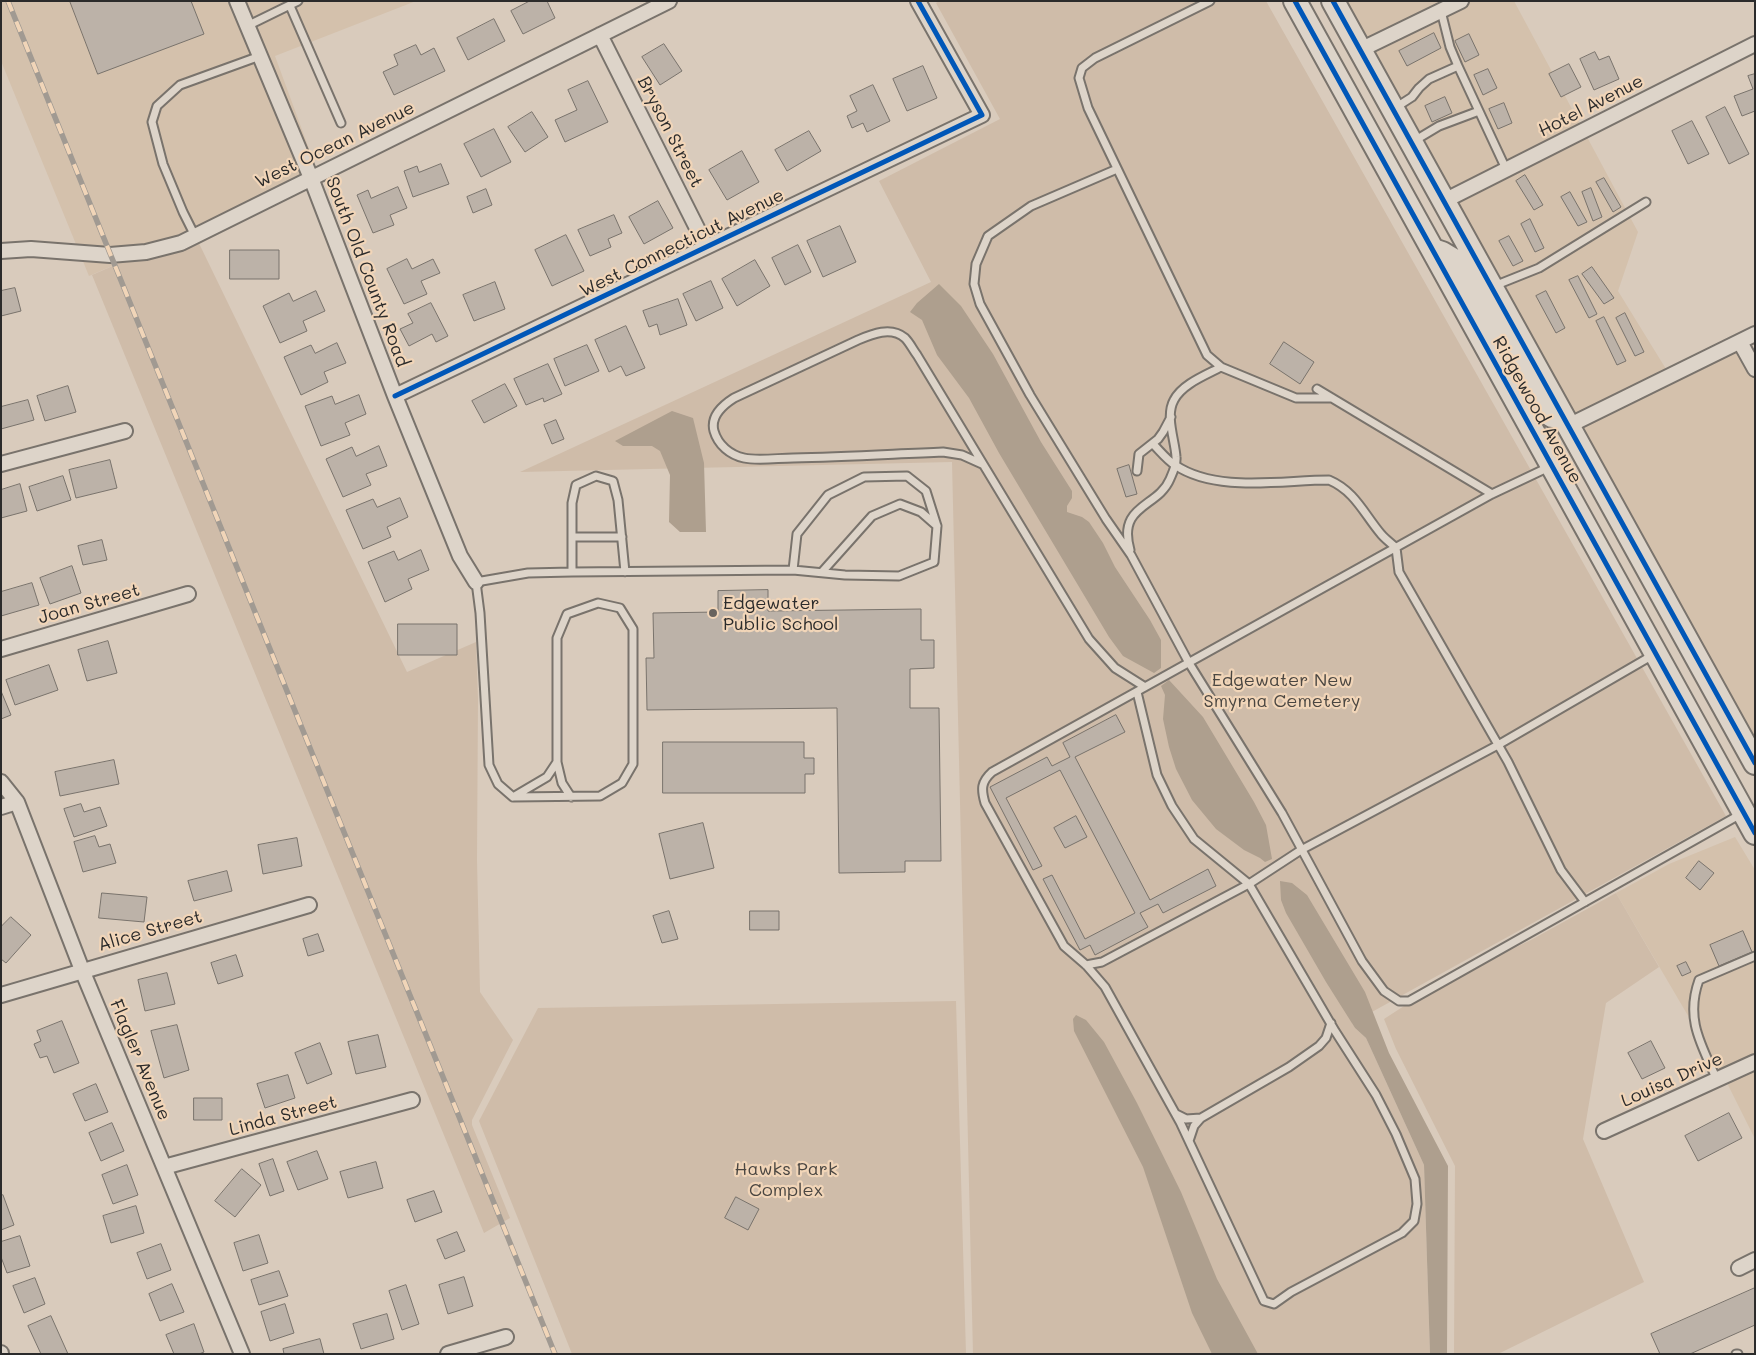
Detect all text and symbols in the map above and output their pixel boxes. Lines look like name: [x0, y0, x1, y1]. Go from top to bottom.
street label: Hotel Avenue: [1535, 70, 1647, 142]
street label: Bryson Street: [633, 73, 707, 191]
street label: West Ocean Avenue: [252, 97, 418, 193]
street label: South Old County Road: [321, 174, 413, 370]
street label: West Connecticut Avenue: [576, 184, 788, 302]
street label: Ridgewood Avenue: [1488, 333, 1586, 487]
street label: Joan Street: [36, 579, 142, 629]
place label: Edgewater Public School: [723, 592, 838, 634]
marker: Edgewater Public School: [707, 607, 719, 619]
park label: Edgewater New Smyrna Cemetery: [1204, 669, 1360, 712]
street label: Alice Street: [95, 906, 205, 956]
street label: Flagler Avenue: [105, 996, 175, 1124]
street label: Louisa Drive: [1618, 1048, 1726, 1112]
street label: Linda Street: [227, 1091, 339, 1141]
park label: Hawks Park Complex: [735, 1158, 837, 1200]

